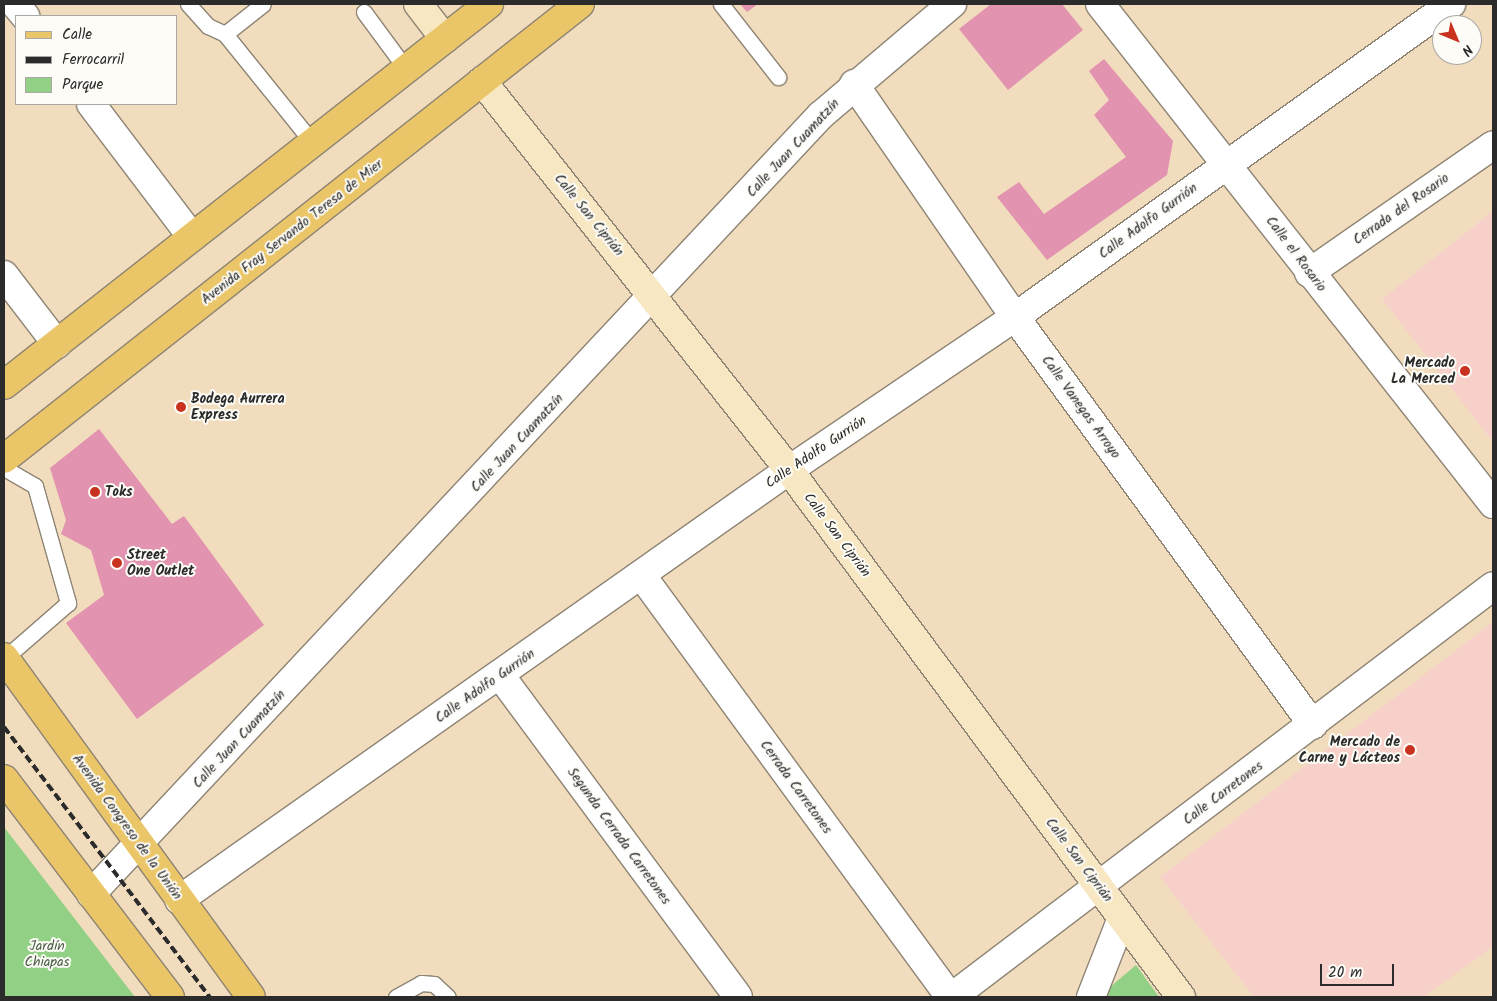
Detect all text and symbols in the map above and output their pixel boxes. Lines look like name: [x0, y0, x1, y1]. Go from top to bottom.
legend: [15, 15, 178, 105]
north arrow: [1432, 15, 1482, 65]
text: Calle: [62, 23, 92, 47]
text: N: [1456, 39, 1478, 61]
text: Ferrocarril: [62, 48, 124, 72]
text: Parque: [62, 73, 103, 97]
street label: Calle Juan Cuamatzín: [743, 95, 843, 201]
street label: Avenida Fray Servando Teresa de Mier: [198, 156, 386, 308]
street label: Calle San Ciprián: [551, 170, 627, 260]
street label: Cerrada del Rosario: [1350, 170, 1452, 248]
street label: Calle Adolfo Gurrión: [1095, 180, 1201, 262]
street label: Calle el Rosario: [1262, 213, 1330, 295]
street label: Calle Vanegas Arroyo: [1038, 352, 1124, 462]
place label: Mercado La Merced: [1391, 355, 1455, 388]
marker: Mercado La Merced: [1459, 365, 1471, 377]
street label: Calle Juan Cuamatzín: [467, 390, 567, 496]
place label: Bodega Aurrera Express: [191, 391, 285, 424]
marker: Bodega Aurrera Express: [175, 401, 187, 413]
street label: Calle Adolfo Gurrión: [762, 412, 870, 492]
place label: Toks: [105, 484, 132, 500]
marker: Toks: [89, 486, 101, 498]
street label: Calle San Ciprián: [800, 490, 874, 580]
place label: Street One Outlet: [127, 547, 194, 580]
marker: Street One Outlet: [111, 557, 123, 569]
street label: Calle Adolfo Gurrión: [432, 645, 538, 727]
street label: Calle Juan Cuamatzín: [189, 686, 289, 792]
place label: Mercado de Carne y Lácteos: [1299, 734, 1400, 766]
street label: Cerrada Carretones: [756, 737, 836, 837]
marker: Mercado de Carne y Lácteos: [1404, 744, 1416, 756]
street label: Avenida Congreso de la Unión: [69, 751, 185, 903]
street label: Calle Carretones: [1180, 757, 1266, 829]
street label: Segunda Cerrada Carretones: [564, 764, 674, 908]
street label: Calle San Ciprián: [1042, 815, 1116, 905]
park label: Jardín Chiapas: [24, 938, 70, 970]
scale bar: [1322, 954, 1396, 986]
text: 20 m: [1328, 961, 1362, 985]

